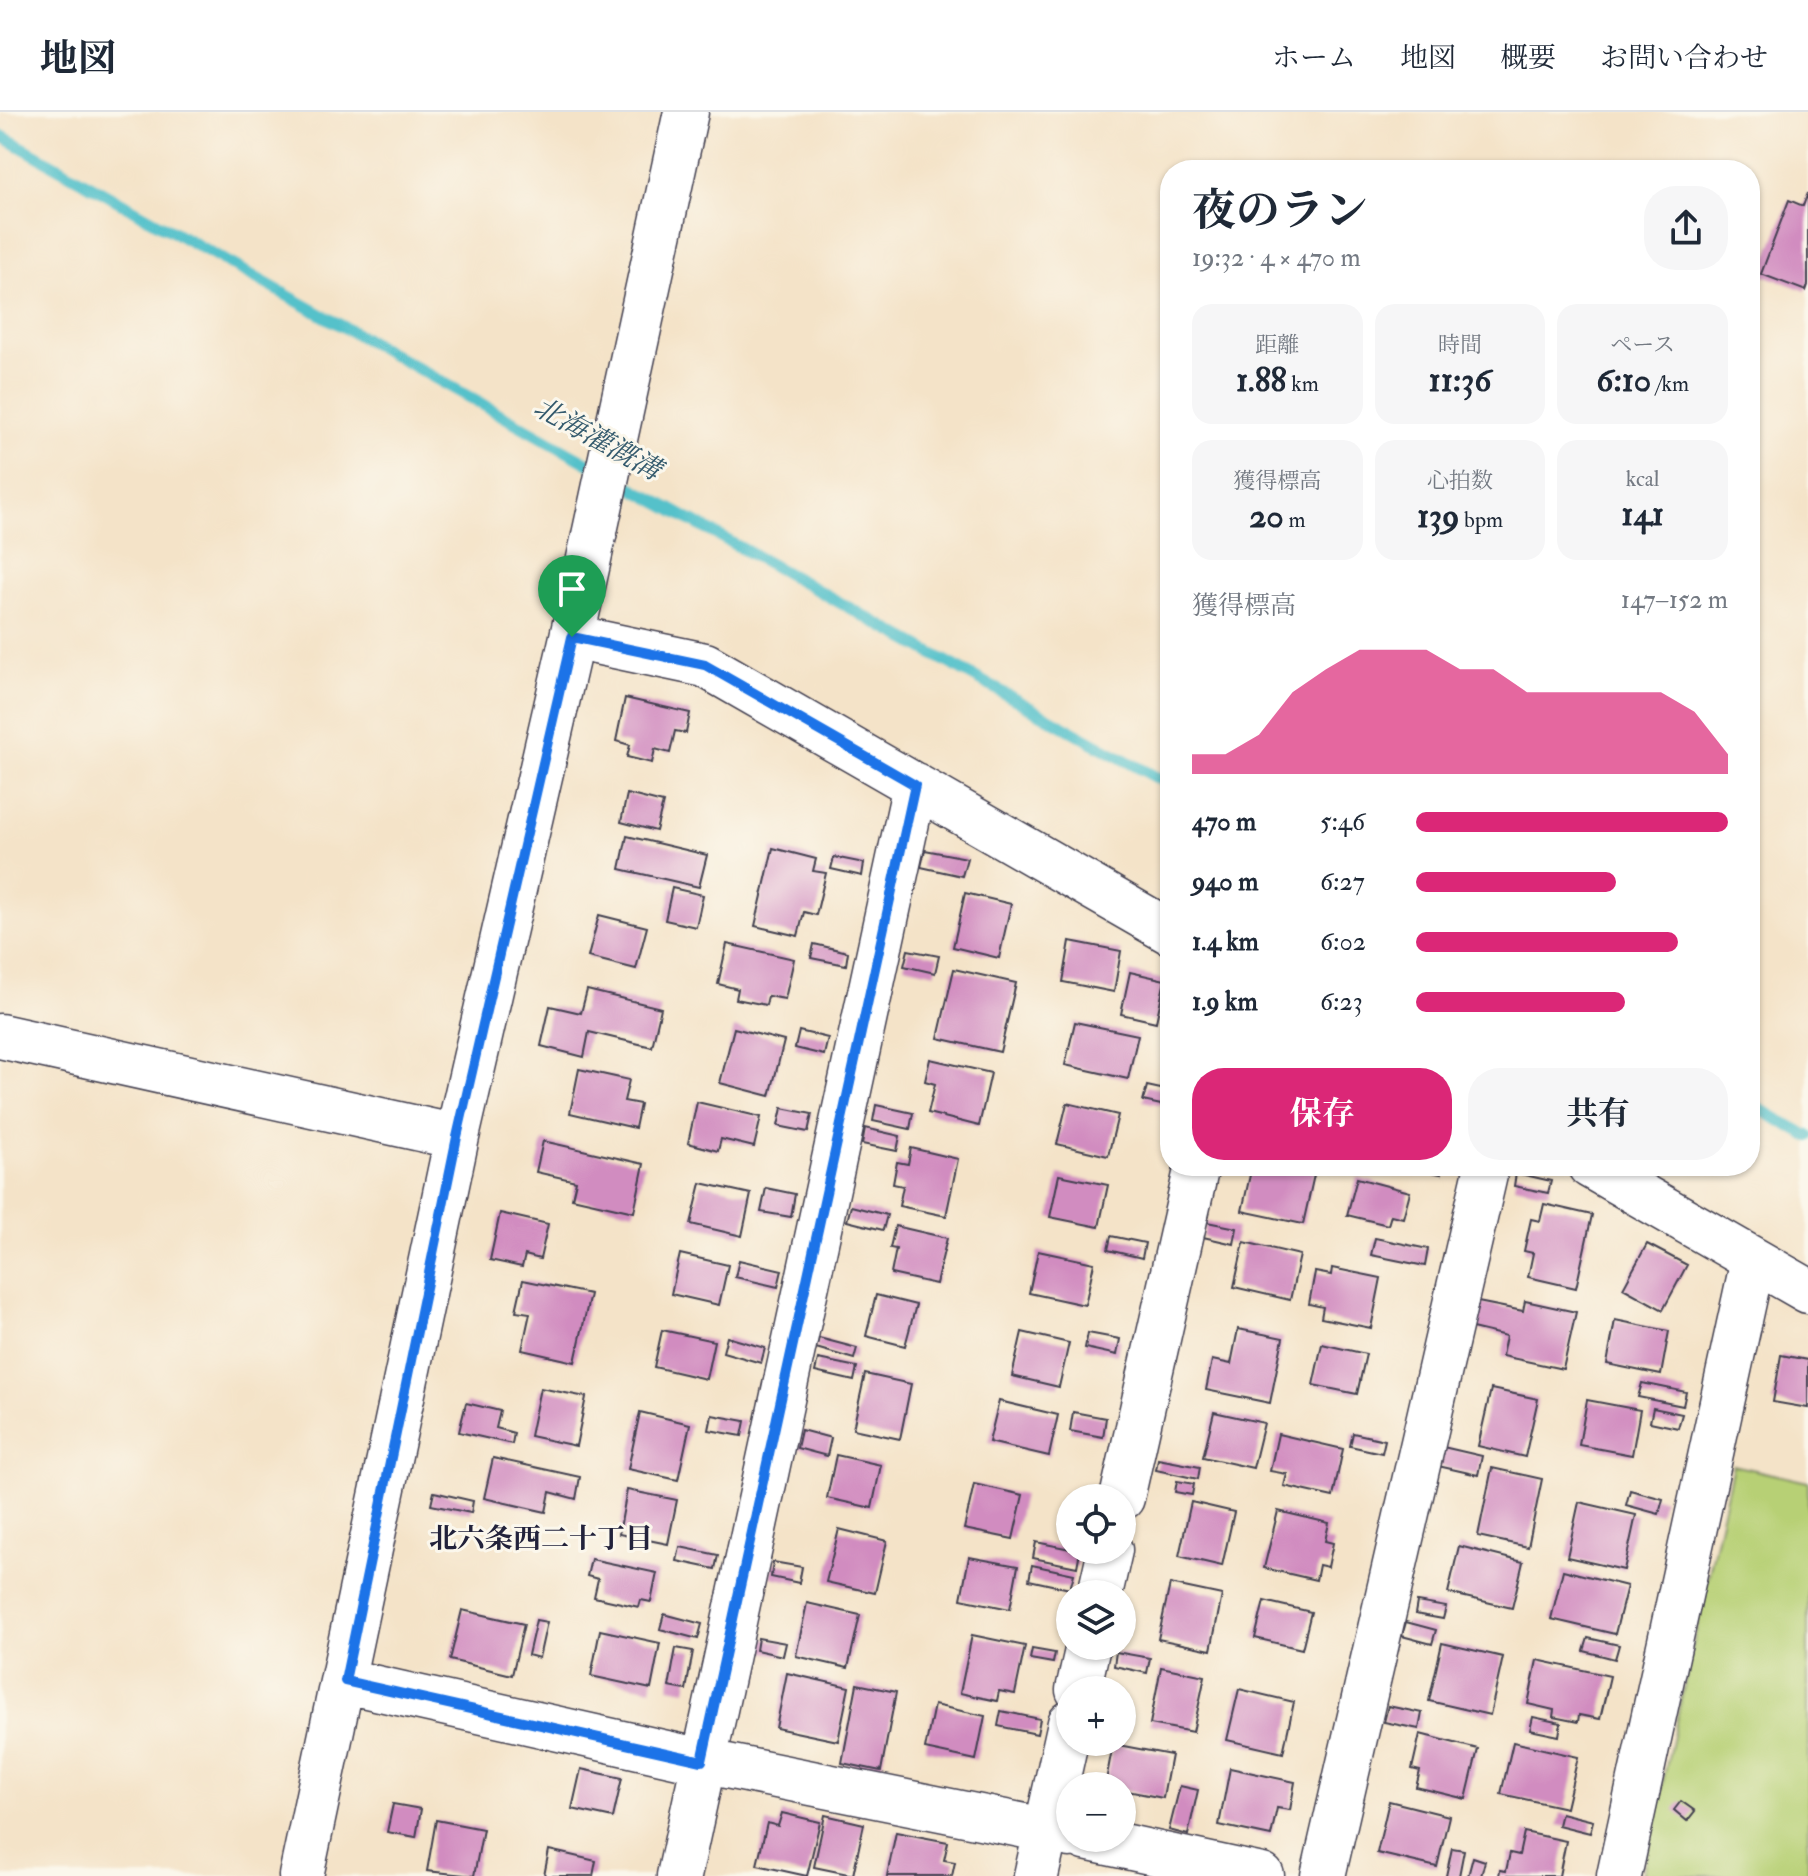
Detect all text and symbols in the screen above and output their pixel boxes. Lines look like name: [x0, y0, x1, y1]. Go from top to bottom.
text: 地図: [40, 35, 116, 83]
text: ホーム: [1272, 41, 1356, 76]
text: 地図: [1400, 41, 1456, 76]
text: 概要: [1500, 41, 1556, 76]
text: お問い合わせ: [1600, 41, 1768, 76]
text: 夜のラン: [1192, 184, 1368, 239]
button: share: [1644, 186, 1728, 270]
text: 19:32 · 4 × 470 m: [1192, 242, 1361, 274]
text: 距離: [1255, 331, 1299, 359]
text: 時間: [1438, 331, 1482, 359]
text: ペース: [1610, 331, 1675, 359]
text: 1.88: [1236, 359, 1287, 402]
text: 11:36: [1429, 359, 1491, 402]
text: 6:10: [1596, 359, 1651, 402]
text: km: [1287, 370, 1319, 398]
text: /km: [1651, 370, 1689, 398]
water label: 北海灌漑溝: [527, 390, 670, 490]
text: kcal: [1626, 465, 1660, 493]
text: 獲得標高: [1233, 467, 1321, 495]
text: 心拍数: [1427, 467, 1493, 495]
text: 141: [1621, 493, 1664, 536]
text: 20: [1249, 495, 1284, 538]
text: 139: [1417, 495, 1459, 538]
text: m: [1284, 506, 1306, 534]
text: bpm: [1459, 506, 1503, 534]
pin: [538, 555, 606, 637]
icon: arrive: [550, 567, 594, 611]
text: 147–152 m: [1621, 584, 1728, 616]
text: 獲得標高: [1192, 590, 1296, 622]
text: 470 m: [1192, 806, 1256, 838]
text: 5:46: [1320, 806, 1365, 838]
text: 940 m: [1192, 866, 1258, 898]
text: 6:27: [1320, 866, 1365, 898]
text: 1.4 km: [1192, 926, 1259, 958]
text: 6:02: [1320, 926, 1366, 958]
text: 1.9 km: [1192, 986, 1258, 1018]
text: 6:23: [1320, 986, 1363, 1018]
button: 保存: [1192, 1068, 1452, 1160]
button: 共有: [1468, 1068, 1728, 1160]
map controls: [1056, 1484, 1136, 1852]
button: locate: [1056, 1484, 1136, 1564]
district label: 北六条西二十丁目: [429, 1522, 653, 1557]
button: layers: [1056, 1580, 1136, 1660]
button: +: [1056, 1676, 1136, 1756]
button: −: [1056, 1772, 1136, 1852]

